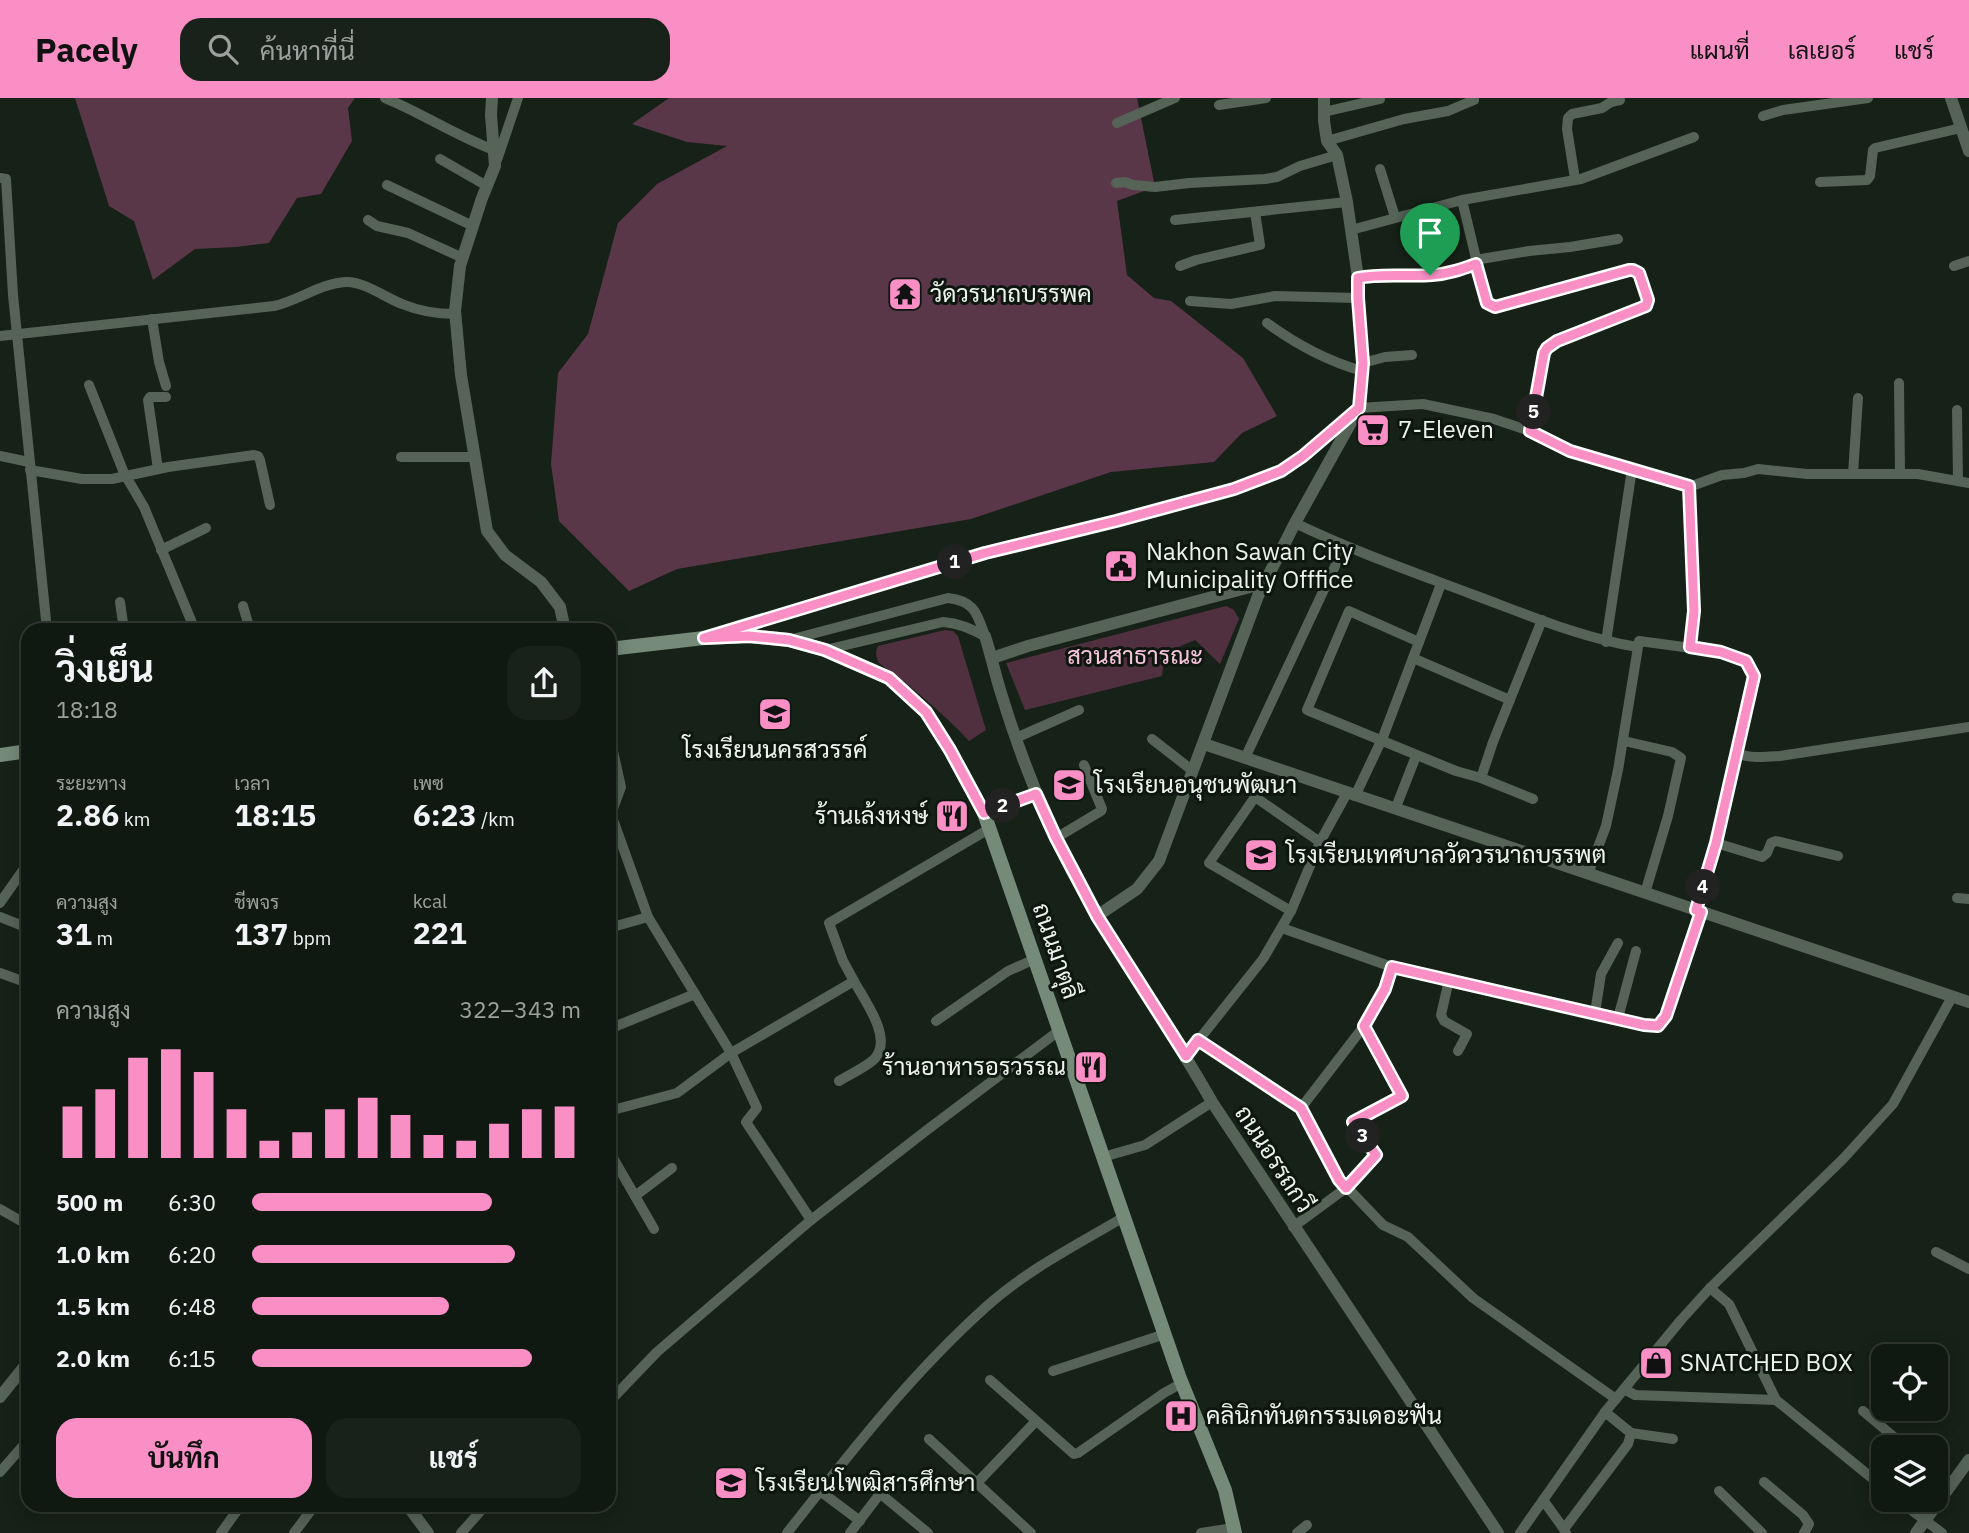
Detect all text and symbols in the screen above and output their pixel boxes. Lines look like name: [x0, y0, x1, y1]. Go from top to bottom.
search box: [180, 18, 670, 81]
text: Pacely: [35, 28, 138, 71]
icon: search: [204, 30, 242, 68]
text: ค้นหาที่นี่: [260, 33, 355, 67]
text: แผนที่: [1690, 34, 1750, 66]
text: เลเยอร์: [1788, 34, 1856, 66]
text: แชร์: [1894, 34, 1934, 66]
pin: [1400, 203, 1460, 275]
icon: arrive: [1411, 214, 1449, 252]
temple icon: วัดวรนาถบรรพค: [886, 275, 924, 313]
place label: วัดวรนาถบรรพค: [930, 277, 1092, 309]
pin: 5: [1516, 394, 1552, 430]
text: 5: [1528, 399, 1539, 423]
supermarket icon: 7-Eleven: [1354, 411, 1392, 449]
place label: 7-Eleven: [1398, 413, 1494, 445]
place label: Nakhon Sawan City Municipality Offfice: [1146, 535, 1353, 595]
pin: 1: [937, 545, 972, 580]
public building icon: Nakhon Sawan City Municipality Offfice: [1102, 547, 1140, 585]
text: 1: [949, 549, 960, 573]
park label: สวนสาธารณะ: [1067, 639, 1203, 671]
text: วิ่งเย็น: [56, 643, 154, 692]
button: share: [507, 646, 581, 720]
text: 18:18: [56, 694, 118, 724]
school or university icon: โรงเรียนนครสวรรค์: [756, 695, 794, 733]
place label: โรงเรียนนครสวรรค์: [681, 733, 867, 765]
school or university icon: โรงเรียนอนุชนพัฒนา: [1050, 766, 1088, 804]
place label: โรงเรียนอนุชนพัฒนา: [1092, 768, 1297, 801]
text: ระยะทาง: [56, 771, 127, 795]
text: เวลา: [234, 771, 270, 795]
text: เพซ: [413, 771, 444, 795]
pin: 2: [986, 788, 1020, 824]
text: 2: [997, 793, 1008, 817]
text: 2.86: [56, 795, 119, 834]
text: 18:15: [234, 795, 316, 834]
text: 6:23: [413, 795, 477, 834]
restaurant icon: ร้านเล้งหงษ์: [933, 797, 971, 835]
place label: ร้านเล้งหงษ์: [815, 799, 929, 831]
text: km: [119, 807, 150, 831]
text: /km: [477, 807, 515, 831]
school or university icon: โรงเรียนเทศบาลวัดวรนาถบรรพต: [1242, 836, 1280, 874]
place label: โรงเรียนเทศบาลวัดวรนาถบรรพต: [1284, 838, 1606, 870]
pin: 4: [1686, 870, 1720, 904]
text: 4: [1697, 874, 1708, 898]
text: kcal: [413, 889, 447, 913]
text: ความสูง: [56, 890, 118, 914]
text: ชีพจร: [234, 890, 279, 914]
street label: ถนนมาตุลี: [1025, 898, 1088, 1003]
text: 221: [413, 913, 467, 952]
text: 31: [56, 914, 92, 953]
text: 137: [234, 914, 288, 953]
text: m: [92, 926, 113, 950]
text: bpm: [288, 926, 331, 950]
text: 322–343 m: [459, 994, 581, 1024]
text: ความสูง: [56, 995, 131, 1025]
restaurant icon: ร้านอาหารอรวรรณ: [1072, 1048, 1110, 1086]
place label: ร้านอาหารอรวรรณ: [882, 1050, 1066, 1082]
street label: ถนนอรรถกวี: [1228, 1099, 1321, 1218]
pin: 3: [1346, 1118, 1380, 1154]
text: 3: [1357, 1123, 1368, 1147]
text: 500 m: [56, 1187, 123, 1217]
text: 6:30: [168, 1187, 216, 1217]
text: 1.0 km: [56, 1239, 130, 1269]
text: 6:20: [168, 1239, 216, 1269]
text: 1.5 km: [56, 1291, 130, 1321]
text: 6:48: [168, 1291, 216, 1321]
text: 2.0 km: [56, 1343, 130, 1373]
text: 6:15: [168, 1343, 216, 1373]
shop icon: SNATCHED BOX: [1637, 1344, 1675, 1382]
map controls: [1871, 1344, 1948, 1512]
button: locate: [1871, 1344, 1948, 1421]
place label: SNATCHED BOX: [1680, 1346, 1853, 1378]
hospital icon: คลินิกทันตกรรมเดอะฟัน: [1162, 1397, 1200, 1435]
place label: คลินิกทันตกรรมเดอะฟัน: [1206, 1399, 1442, 1431]
button: บันทึก: [56, 1418, 312, 1498]
button: แชร์: [326, 1418, 581, 1498]
button: layers: [1871, 1435, 1948, 1512]
school or university icon: โรงเรียนโพฒิสารศึกษา: [712, 1464, 750, 1502]
place label: โรงเรียนโพฒิสารศึกษา: [754, 1466, 975, 1498]

